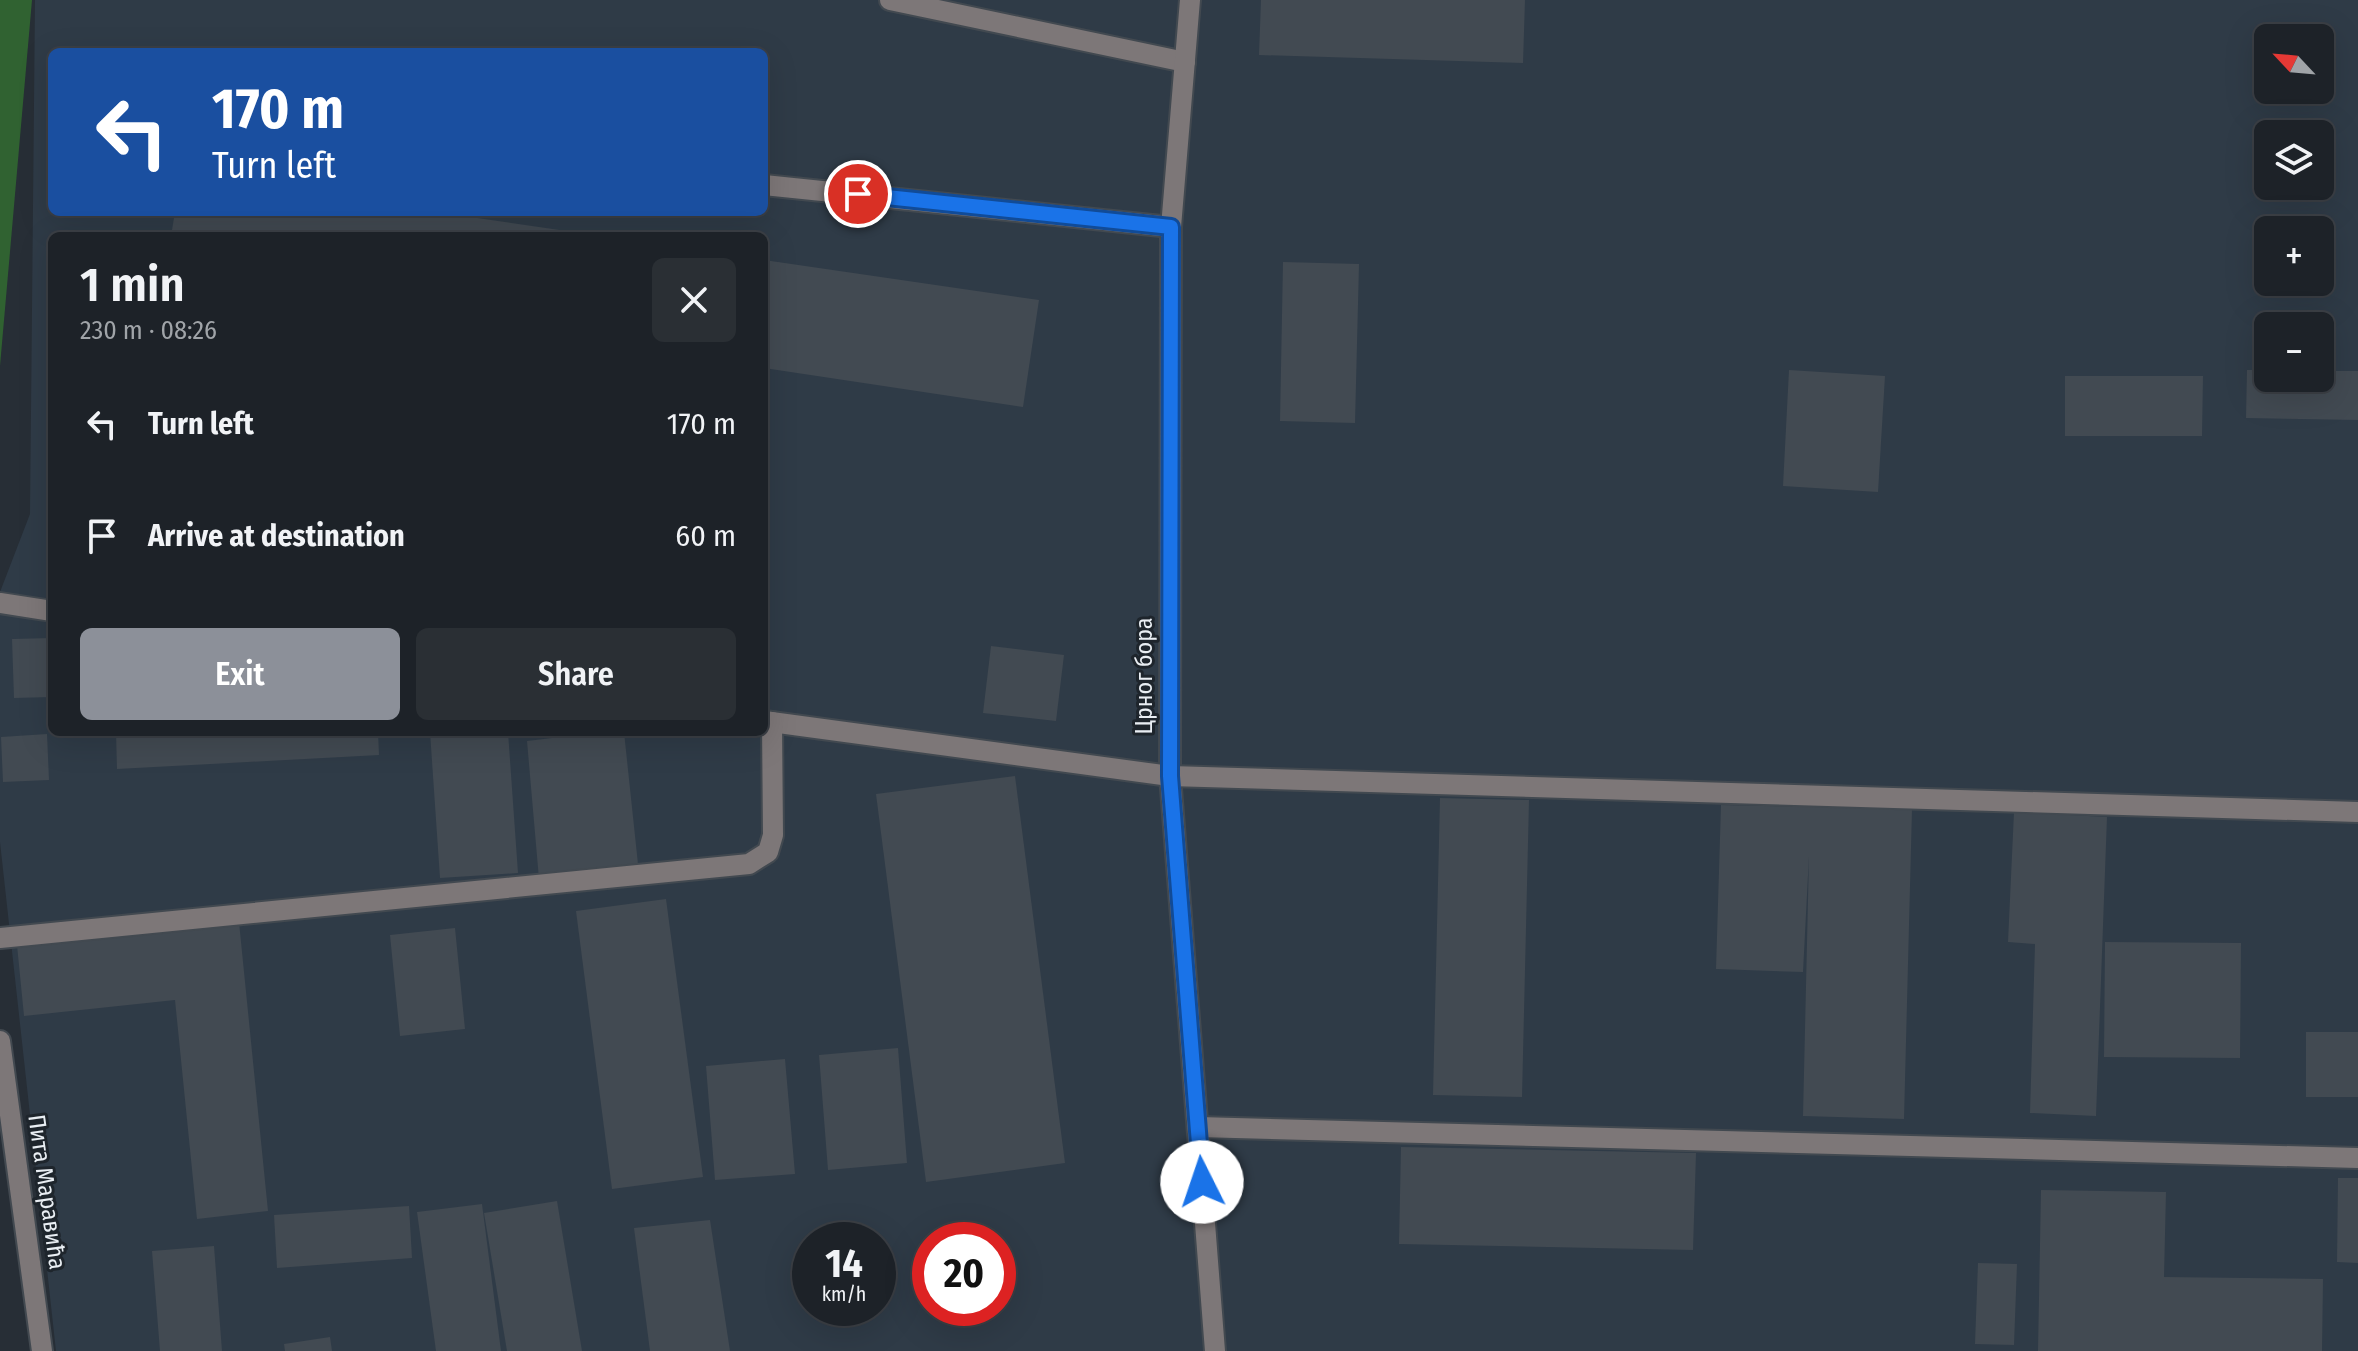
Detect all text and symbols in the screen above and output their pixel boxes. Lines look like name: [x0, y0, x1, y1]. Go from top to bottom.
north arrow: [2254, 24, 2334, 104]
map controls: [2254, 24, 2334, 392]
text: 170 m: [212, 76, 344, 143]
icon: left: [80, 80, 184, 184]
button: layers: [2254, 120, 2334, 200]
text: Turn left: [212, 144, 336, 188]
pin: [824, 160, 892, 228]
icon: arrive: [836, 172, 880, 216]
button: +: [2254, 216, 2334, 296]
text: 1 min: [80, 256, 185, 314]
button: close: [652, 258, 736, 342]
button: −: [2254, 312, 2334, 392]
text: 230 m · 08:26: [80, 315, 217, 346]
icon: left: [80, 402, 124, 446]
text: Turn left: [148, 406, 254, 442]
text: 170 m: [667, 406, 736, 442]
icon: arrive: [80, 514, 124, 558]
text: Arrive at destination: [148, 518, 405, 554]
text: 60 m: [675, 518, 736, 554]
street label: Црног бора: [1130, 618, 1158, 734]
button: Exit: [80, 628, 400, 720]
button: Share: [416, 628, 736, 720]
street label: Пита Маравића: [22, 1113, 72, 1271]
position arrow: [1160, 1140, 1244, 1224]
speed limit sign: 20: [912, 1222, 1016, 1326]
text: 14: [825, 1240, 863, 1288]
text: km/h: [822, 1282, 866, 1306]

